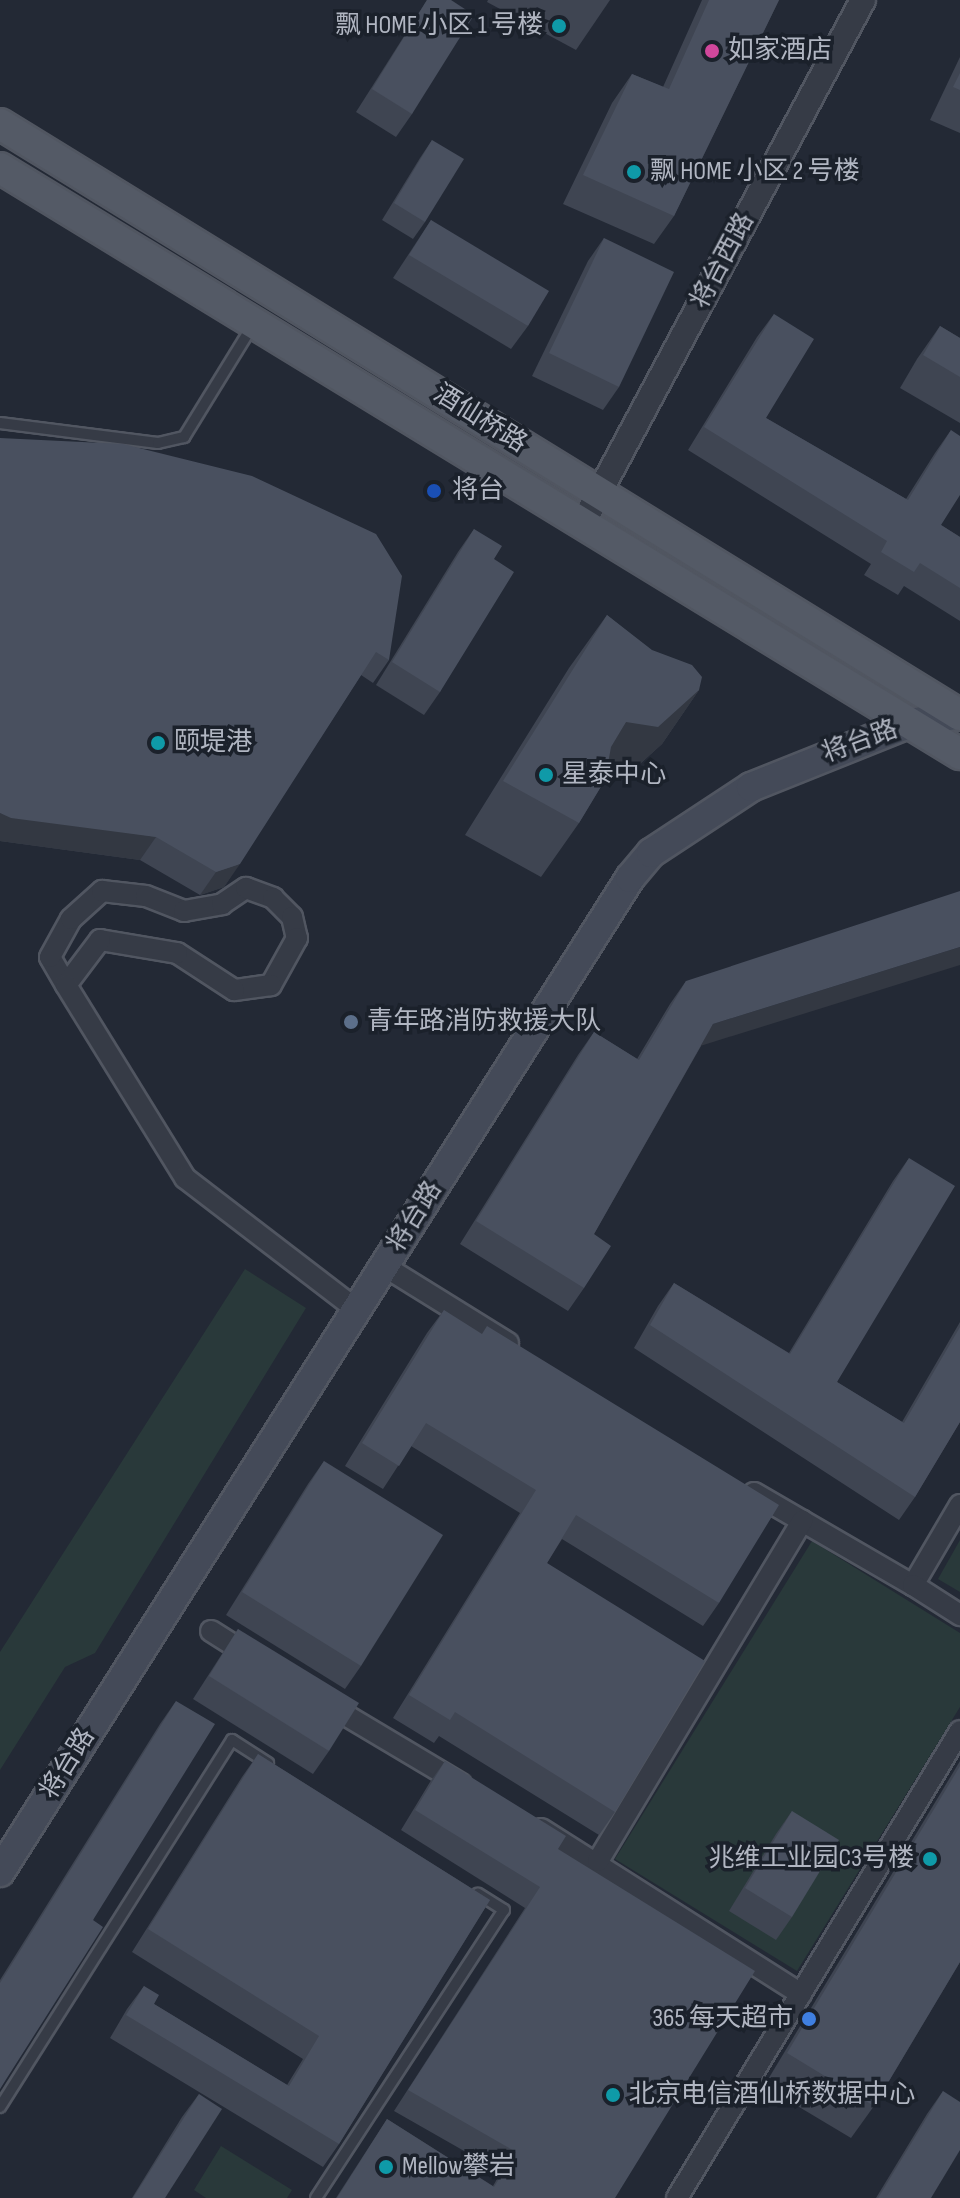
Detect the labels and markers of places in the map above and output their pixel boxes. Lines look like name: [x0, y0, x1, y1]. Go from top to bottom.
place label: 飘 HOME 小区 1 号楼: [335, 10, 543, 42]
marker: 飘 HOME 小区 1 号楼: [550, 17, 568, 35]
place label: 如家酒店: [728, 35, 832, 67]
marker: 如家酒店: [703, 42, 721, 60]
place label: 飘 HOME 小区 2 号楼: [650, 156, 859, 188]
marker: 飘 HOME 小区 2 号楼: [625, 163, 643, 181]
place label: 将台: [452, 475, 504, 507]
marker: 将台: [423, 480, 445, 502]
place label: 颐堤港: [174, 727, 252, 759]
marker: 颐堤港: [149, 734, 167, 752]
place label: 星泰中心: [562, 759, 666, 791]
marker: 星泰中心: [537, 766, 555, 784]
place label: 青年路消防救援大队: [367, 1006, 601, 1038]
marker: 青年路消防救援大队: [342, 1013, 360, 1031]
place label: 兆维工业园C3号楼: [708, 1843, 914, 1875]
marker: 兆维工业园C3号楼: [921, 1850, 939, 1868]
place label: 365 每天超市: [652, 2003, 793, 2035]
marker: 365 每天超市: [800, 2010, 818, 2028]
place label: 北京电信酒仙桥数据中心: [629, 2079, 915, 2111]
marker: 北京电信酒仙桥数据中心: [604, 2086, 622, 2104]
place label: Mellow攀岩: [402, 2151, 515, 2183]
marker: Mellow攀岩: [377, 2158, 395, 2176]

